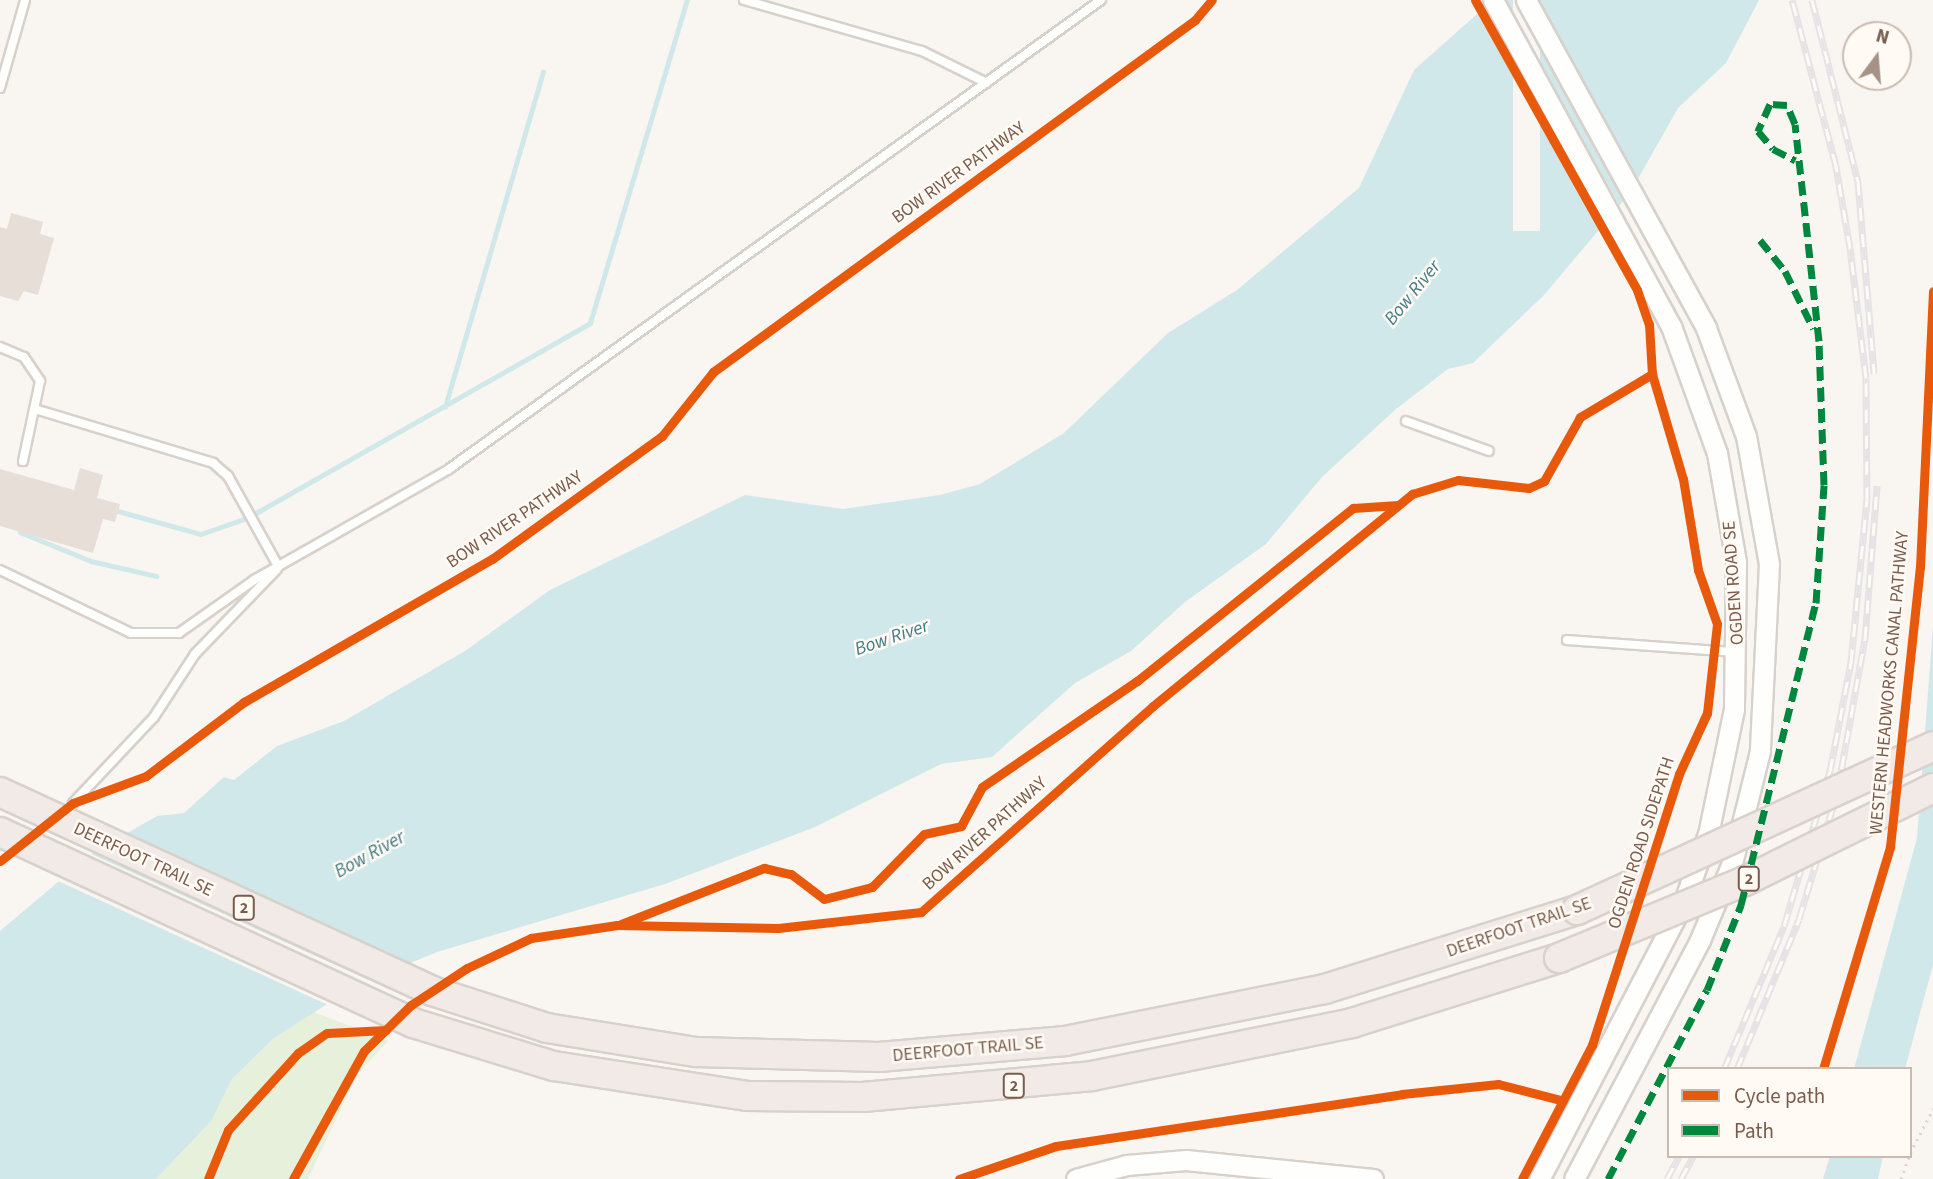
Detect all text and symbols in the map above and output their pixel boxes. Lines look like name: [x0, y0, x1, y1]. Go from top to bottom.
north arrow: [1842, 21, 1912, 91]
text: N: [1873, 23, 1892, 52]
street label: BOW RIVER PATHWAY: [888, 117, 1030, 229]
water label: Bow River: [1380, 256, 1446, 330]
street label: BOW RIVER PATHWAY: [443, 466, 587, 574]
street label: OGDEN ROAD SE: [1719, 520, 1749, 646]
street label: WESTERN HEADWORKS CANAL PATHWAY: [1866, 530, 1914, 836]
water label: Bow River: [852, 615, 932, 661]
street label: OGDEN ROAD SIDEPATH: [1604, 754, 1680, 932]
street label: BOW RIVER PATHWAY: [919, 773, 1051, 895]
street label: DEERFOOT TRAIL SE: [70, 818, 216, 902]
water label: Bow River: [331, 826, 409, 884]
road number: 2: [1737, 866, 1761, 892]
street label: DEERFOOT TRAIL SE: [1444, 893, 1594, 963]
road number: 2: [232, 896, 256, 920]
street label: DEERFOOT TRAIL SE: [892, 1033, 1044, 1067]
legend: [1667, 1067, 1912, 1158]
road number: 2: [1002, 1074, 1026, 1098]
text: Cycle path: [1734, 1081, 1825, 1111]
text: Path: [1734, 1116, 1774, 1146]

